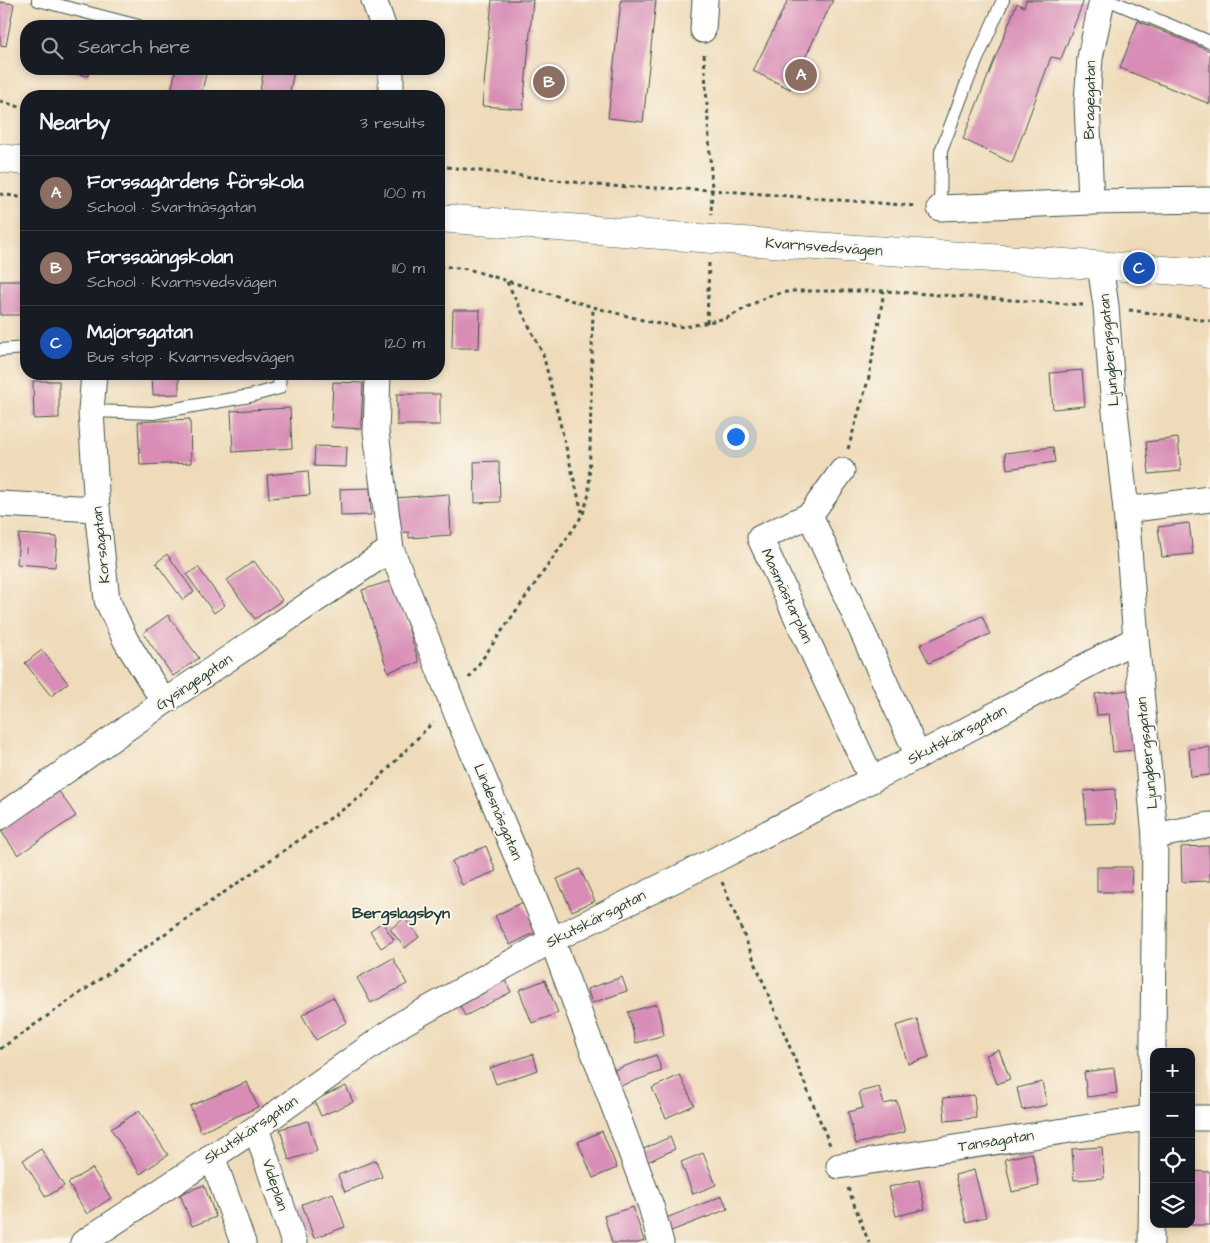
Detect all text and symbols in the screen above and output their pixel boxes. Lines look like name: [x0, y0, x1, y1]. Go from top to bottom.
search box: [20, 20, 445, 75]
icon: search: [38, 34, 66, 62]
text: Search here: [78, 34, 190, 61]
pin: A: [785, 56, 817, 94]
street label: Bragegatan: [1079, 60, 1102, 140]
pin: B: [533, 63, 565, 101]
text: Nearby: [40, 108, 110, 137]
text: 3 results: [360, 112, 425, 134]
text: Forssagårdens förskola: [87, 169, 304, 196]
text: A: [51, 182, 61, 204]
text: 100 m: [384, 182, 425, 204]
text: School · Svartnäsgatan: [87, 196, 256, 218]
street label: Kvarnsvedsvägen: [765, 232, 884, 263]
text: Forssaängskolan: [87, 244, 233, 271]
pin: C: [1123, 249, 1155, 287]
text: B: [50, 257, 62, 279]
text: 110 m: [392, 257, 425, 279]
text: School · Kvarnsvedsvägen: [87, 271, 276, 293]
street label: Ljungbergsgatan: [1094, 292, 1125, 407]
text: Majorsgatan: [87, 319, 193, 346]
text: C: [50, 332, 62, 354]
text: 120 m: [385, 332, 425, 354]
text: Bus stop · Kvarnsvedsvägen: [87, 346, 294, 368]
your location: [723, 424, 749, 450]
street label: Korsågatan: [86, 505, 116, 585]
house number: 1: [27, 542, 29, 559]
street label: Masmästarplan: [756, 545, 818, 647]
street label: Gysingegatan: [152, 648, 237, 716]
street label: Ljungbergsgatan: [1131, 695, 1164, 810]
street label: Skutskärsgatan: [904, 700, 1011, 771]
street label: Lindesnäsgatan: [467, 761, 528, 864]
street label: Skutskärsgatan: [543, 885, 650, 954]
district label: Bergslagsbyn: [352, 902, 450, 926]
map controls: [1150, 1048, 1195, 1228]
button: +: [1150, 1048, 1195, 1093]
street label: Skutskärsgatan: [200, 1090, 303, 1170]
button: −: [1150, 1093, 1195, 1138]
street label: Tansågatan: [957, 1125, 1036, 1158]
button: locate: [1150, 1138, 1195, 1183]
street label: Videplan: [257, 1156, 293, 1214]
button: layers: [1150, 1183, 1195, 1228]

